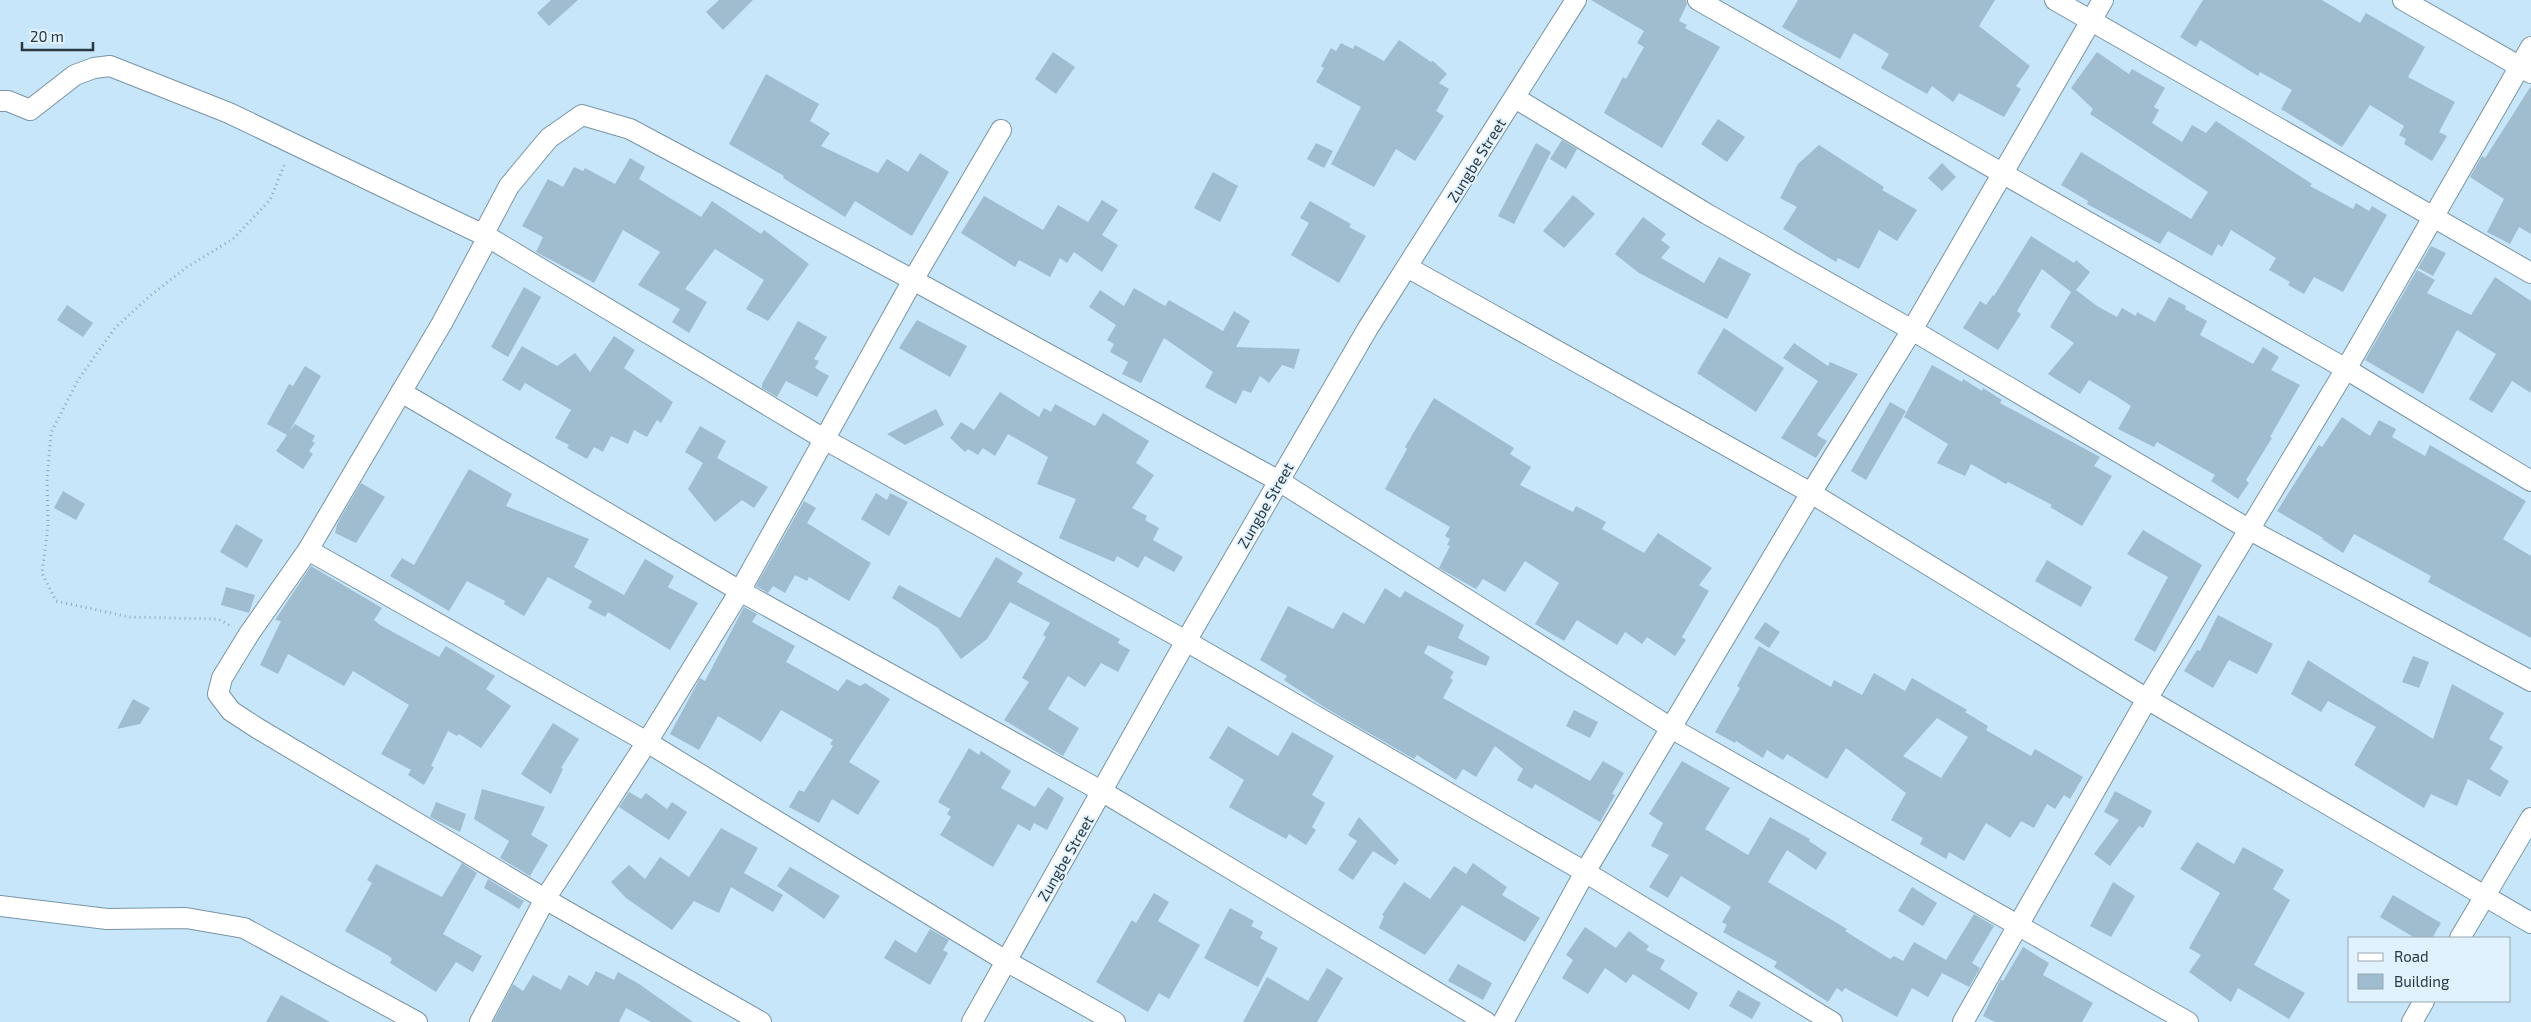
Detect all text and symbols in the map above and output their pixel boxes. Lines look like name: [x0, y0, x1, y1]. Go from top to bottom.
scale bar: [22, 20, 94, 52]
text: 20 m: [30, 27, 64, 45]
street label: Zungbe Street: [1443, 114, 1509, 205]
street label: Zungbe Street: [1233, 459, 1297, 551]
street label: Zungbe Street: [1033, 812, 1097, 904]
legend: [2348, 937, 2511, 1002]
text: Road: [2394, 947, 2429, 965]
text: Building: [2394, 972, 2450, 990]

